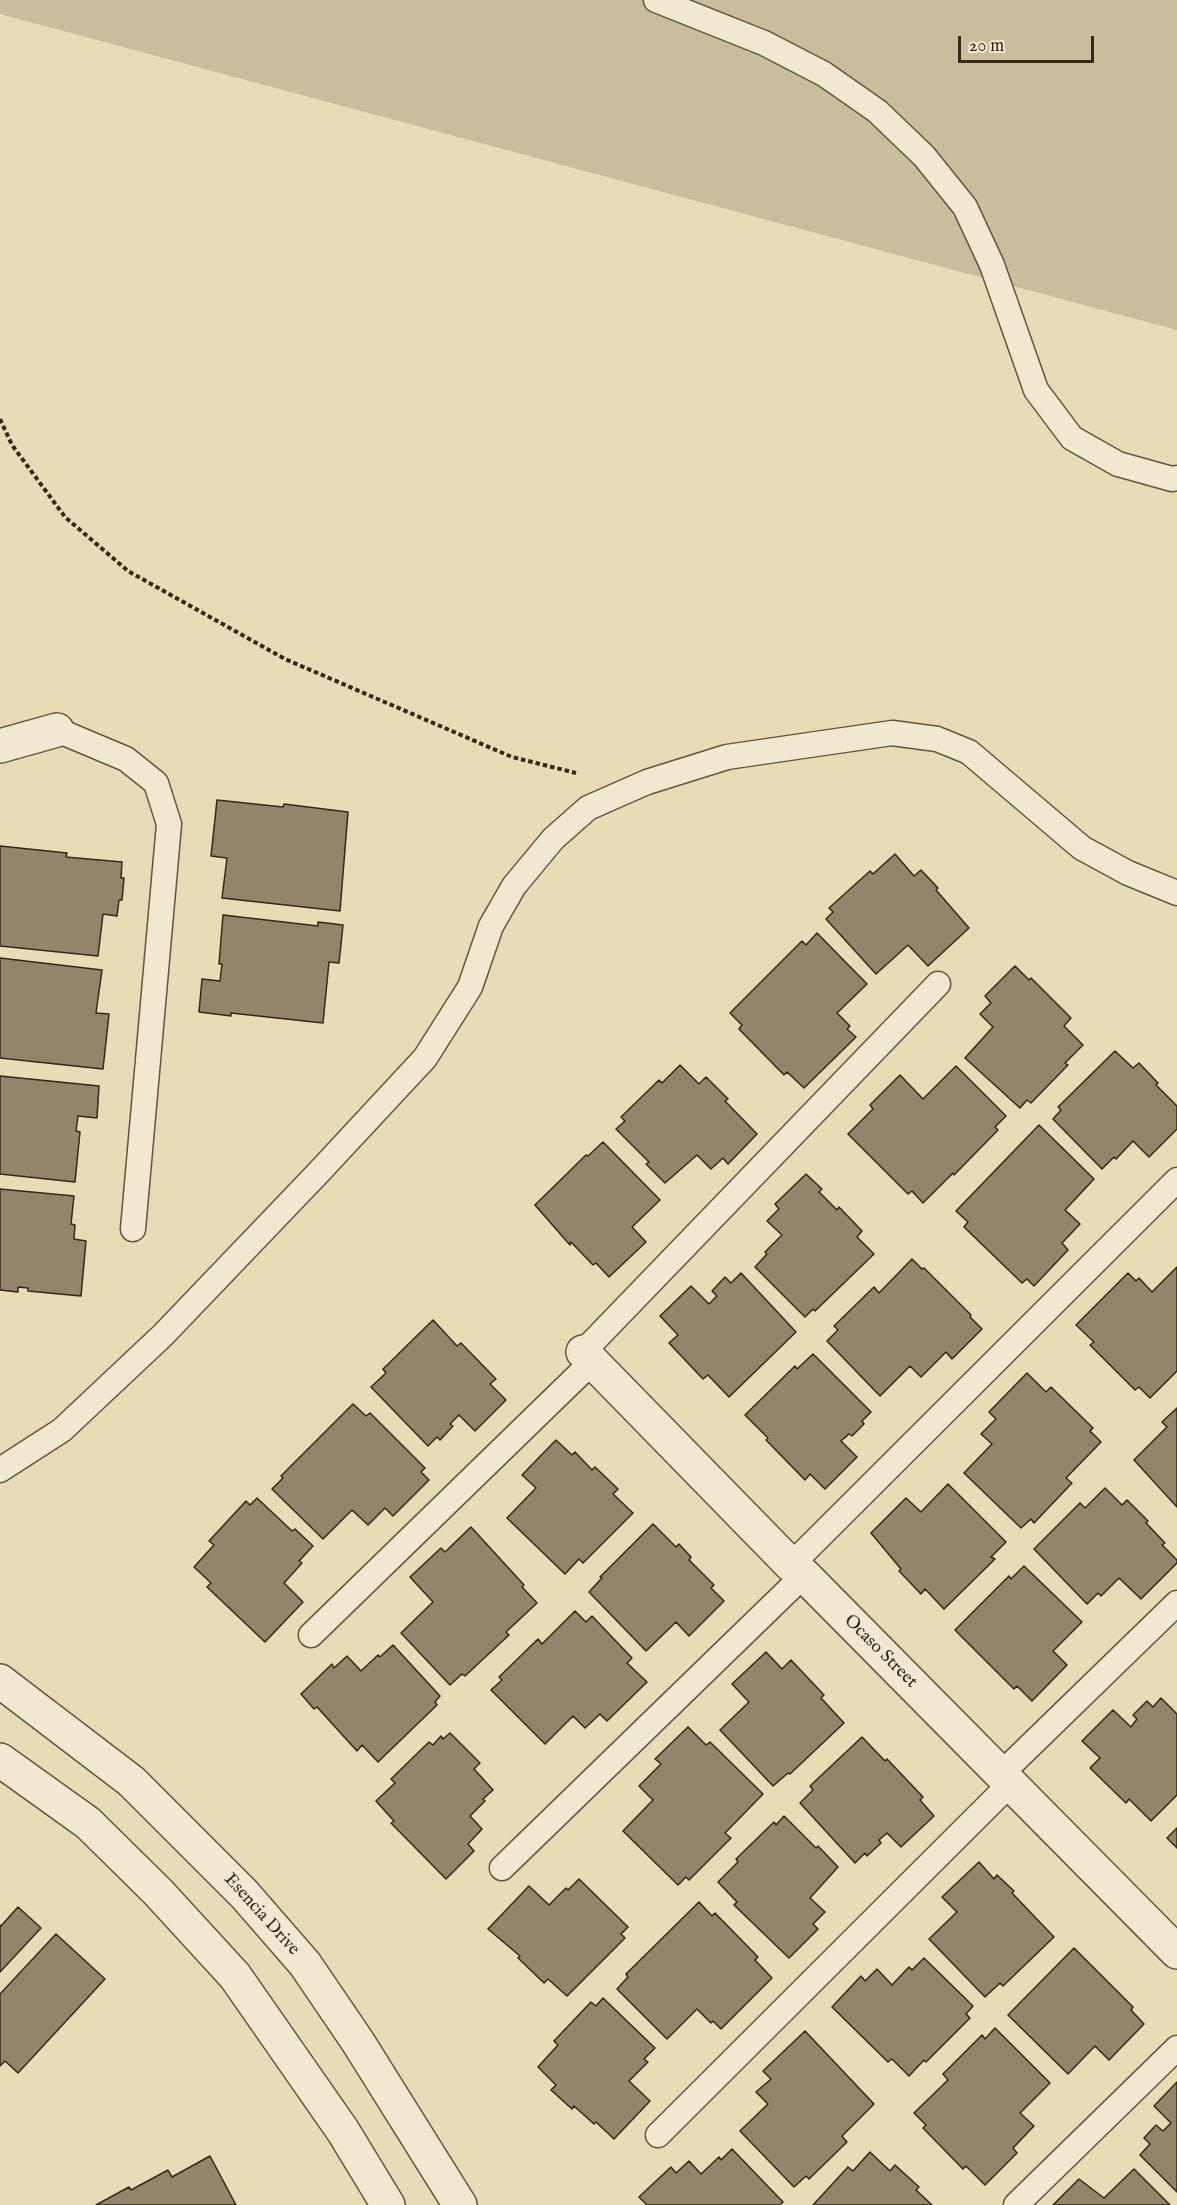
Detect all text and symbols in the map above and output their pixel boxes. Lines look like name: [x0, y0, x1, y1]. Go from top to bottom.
scale bar: [961, 24, 1098, 62]
text: 20 m: [969, 35, 1004, 58]
street label: Ocaso Street: [839, 1611, 921, 1693]
street label: Esencia Drive: [219, 1870, 303, 1960]

